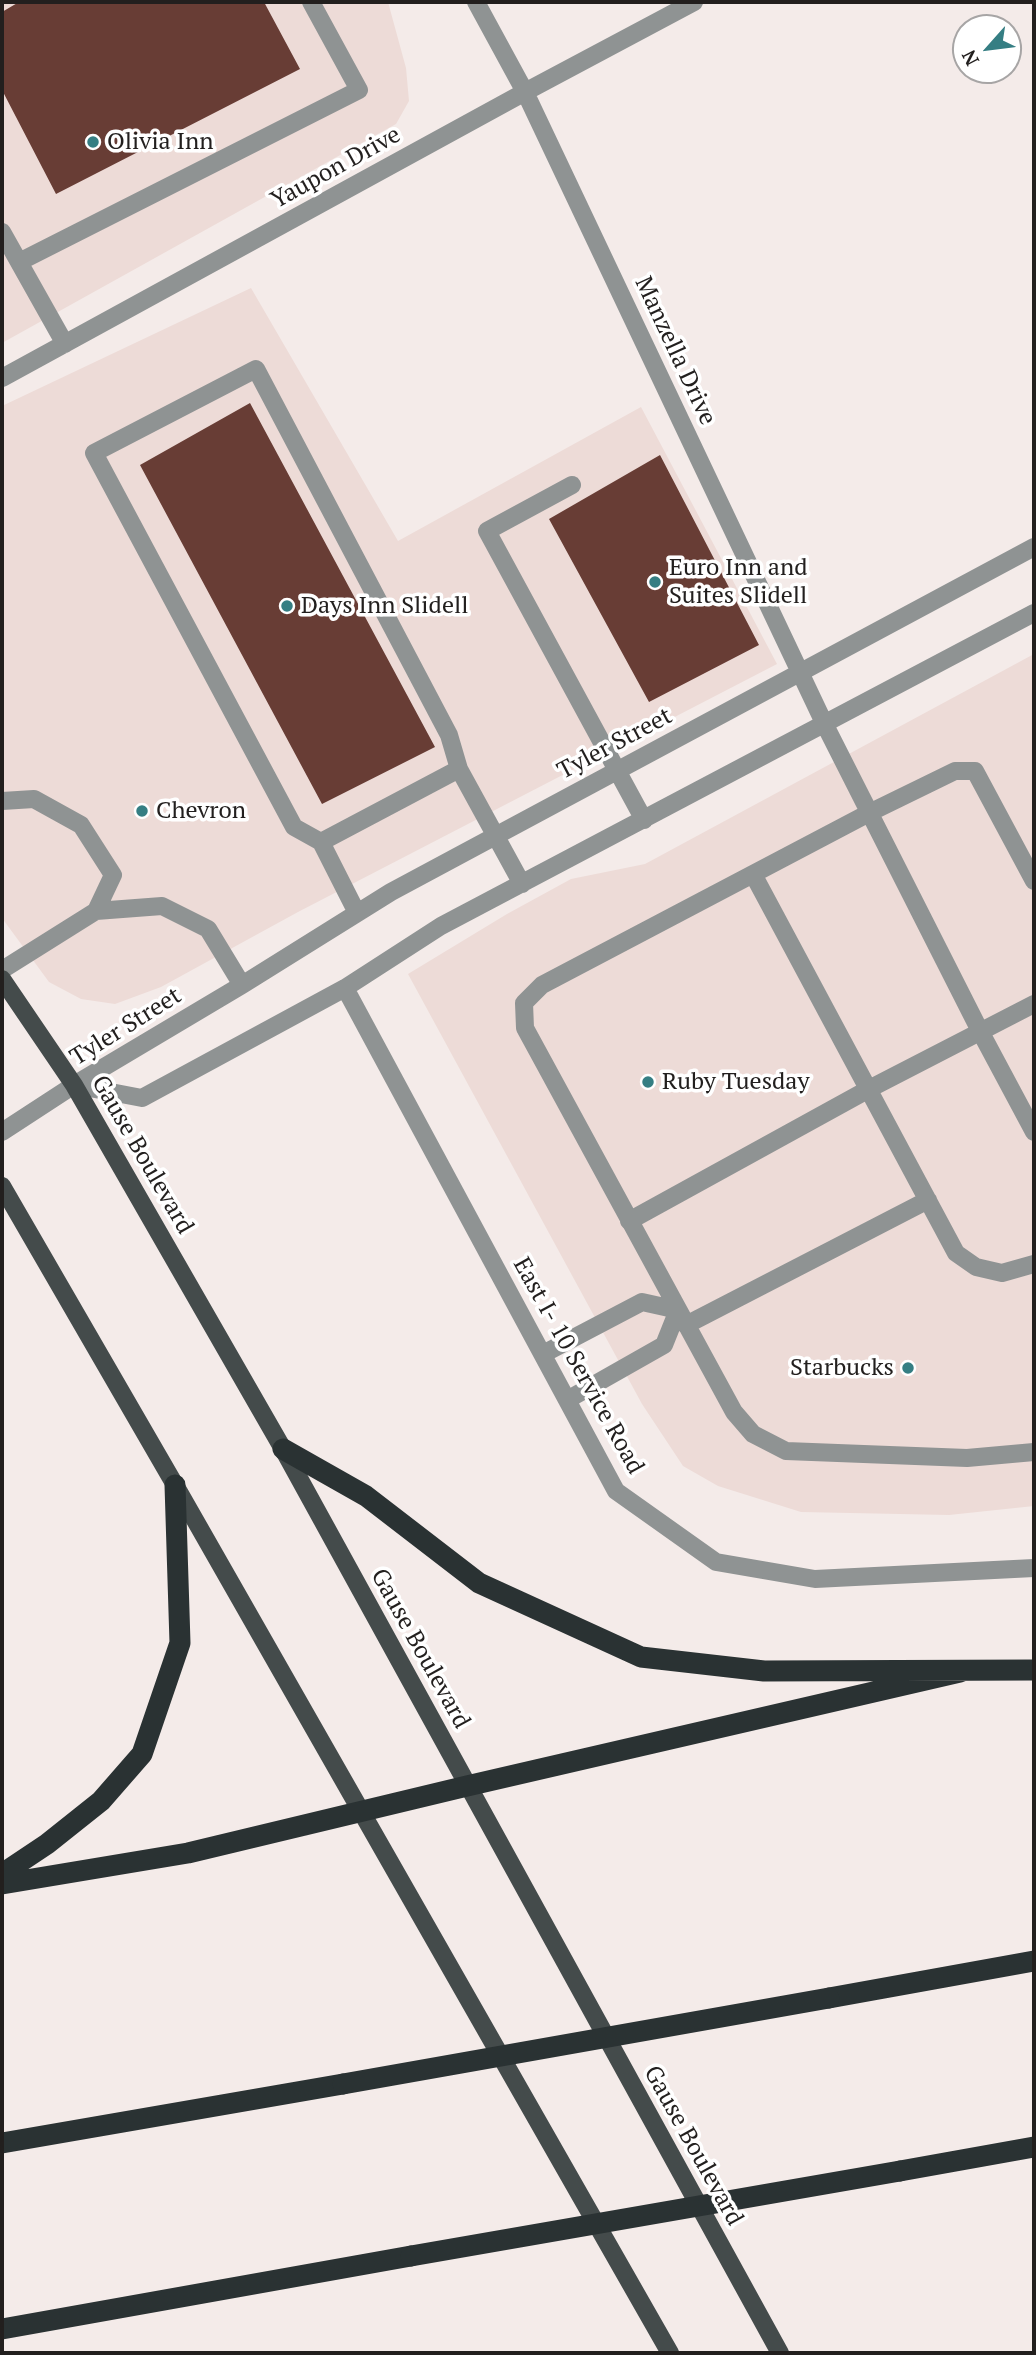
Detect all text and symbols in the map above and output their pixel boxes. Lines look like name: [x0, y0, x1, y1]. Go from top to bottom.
north arrow: [952, 14, 1022, 84]
text: N: [955, 46, 984, 70]
street label: Yaupon Drive: [266, 121, 406, 215]
place label: Olivia Inn: [107, 128, 214, 156]
marker: Olivia Inn: [85, 134, 101, 150]
street label: Manzella Drive: [628, 272, 722, 430]
place label: Euro Inn and Suites Slidell: [669, 554, 808, 610]
marker: Euro Inn and Suites Slidell: [647, 574, 663, 590]
place label: Days Inn Slidell: [301, 592, 468, 620]
marker: Days Inn Slidell: [279, 598, 295, 614]
street label: Tyler Street: [553, 702, 677, 786]
place label: Chevron: [156, 797, 246, 825]
marker: Chevron: [134, 803, 150, 819]
street label: Tyler Street: [65, 982, 187, 1072]
place label: Ruby Tuesday: [662, 1068, 810, 1096]
street label: Gause Boulevard: [85, 1071, 199, 1239]
marker: Ruby Tuesday: [640, 1074, 656, 1090]
street label: East I- 10 Service Road: [506, 1253, 650, 1479]
place label: Starbucks: [790, 1354, 894, 1382]
marker: Starbucks: [900, 1360, 916, 1376]
street label: Gause Boulevard: [364, 1564, 476, 1734]
street label: Gause Boulevard: [637, 2061, 749, 2231]

